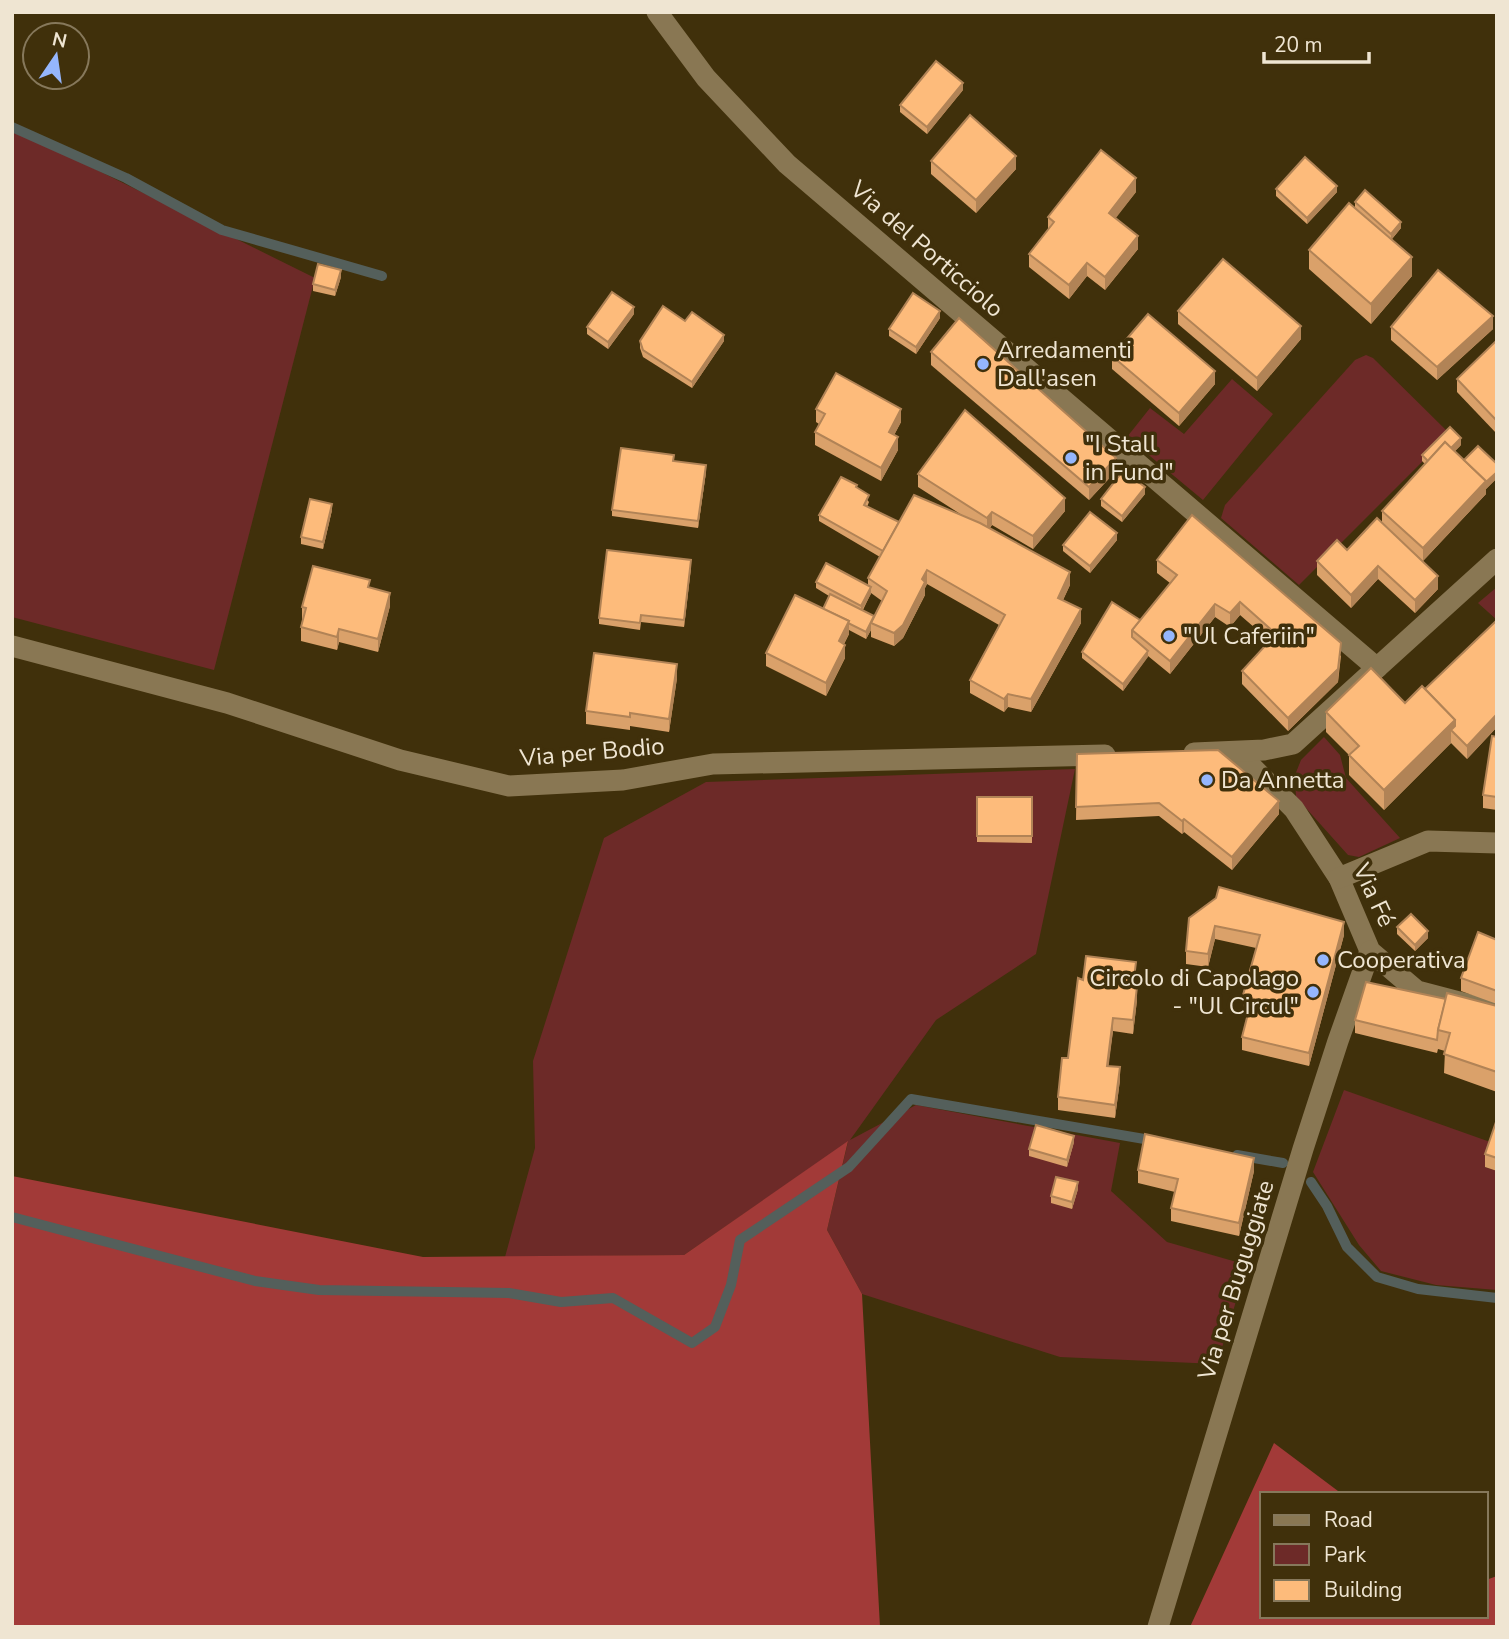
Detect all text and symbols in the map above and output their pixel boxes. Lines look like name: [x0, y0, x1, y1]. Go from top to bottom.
north arrow: [21, 21, 91, 91]
scale bar: [1264, 21, 1369, 65]
text: N: [50, 26, 69, 55]
text: 20 m: [1274, 31, 1323, 59]
street label: Via del Porticciolo: [843, 173, 1010, 325]
place label: Arredamenti Dall'asen: [997, 334, 1132, 394]
marker: Arredamenti Dall'asen: [975, 356, 991, 372]
place label: "I Stall in Fund": [1085, 428, 1174, 488]
marker: "I Stall in Fund": [1063, 450, 1079, 466]
place label: "Ul Caferiin": [1183, 620, 1315, 652]
marker: "Ul Caferiin": [1161, 628, 1177, 644]
street label: Via per Bodio: [517, 730, 666, 774]
place label: Da Annetta: [1221, 764, 1344, 796]
marker: Da Annetta: [1199, 772, 1215, 788]
street label: Via Fé: [1345, 857, 1403, 932]
place label: Cooperativa: [1337, 944, 1466, 976]
marker: Cooperativa: [1315, 952, 1331, 968]
place label: Circolo di Capolago - "Ul Circul": [1089, 962, 1299, 1022]
marker: Circolo di Capolago - "Ul Circul": [1305, 984, 1321, 1000]
street label: Via per Buguggiate: [1190, 1176, 1282, 1385]
legend: [1260, 1492, 1488, 1618]
text: Road: [1324, 1506, 1373, 1534]
text: Park: [1324, 1541, 1366, 1569]
text: Building: [1324, 1576, 1402, 1604]

